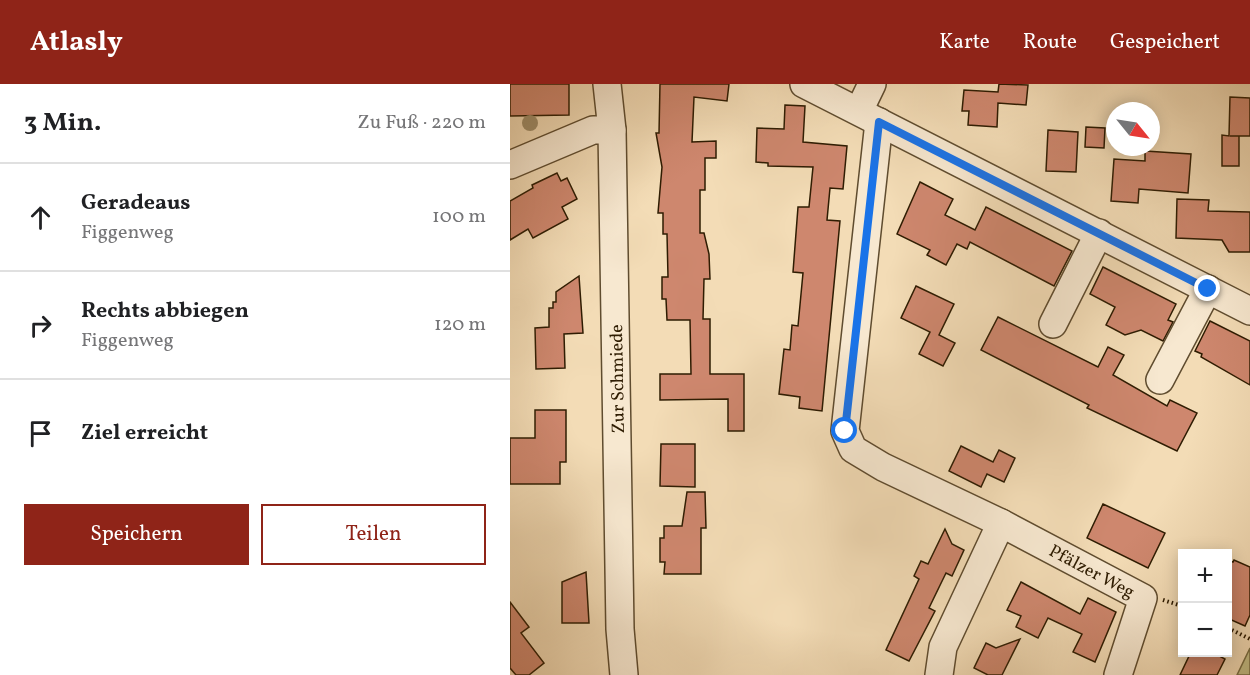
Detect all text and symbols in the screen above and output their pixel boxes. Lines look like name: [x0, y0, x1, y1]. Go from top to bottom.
text: Atlasly: [30, 23, 123, 62]
text: Karte: [939, 28, 990, 57]
text: Route: [1023, 28, 1077, 57]
text: Gespeichert: [1110, 28, 1220, 57]
north arrow: [1106, 102, 1160, 156]
text: 3 Min.: [24, 105, 101, 141]
text: Zu Fuß · 220 m: [357, 109, 486, 137]
text: Geradeaus: [81, 188, 191, 219]
icon: ahead: [24, 201, 57, 234]
text: 100 m: [432, 203, 486, 231]
text: Figgenweg: [81, 219, 174, 247]
route end: [1194, 275, 1220, 301]
text: Rechts abbiegen: [81, 296, 249, 327]
icon: right: [24, 309, 57, 342]
text: 120 m: [434, 311, 486, 339]
street label: Zur Schmiede: [605, 324, 632, 434]
text: Figgenweg: [81, 327, 174, 355]
icon: arrive: [24, 417, 57, 450]
route start: [831, 417, 857, 443]
text: Ziel erreicht: [81, 418, 208, 449]
button: Speichern: [24, 504, 249, 565]
button: Teilen: [261, 504, 486, 565]
street label: Pfälzer Weg: [1044, 539, 1139, 605]
map controls: [1178, 549, 1232, 657]
button: +: [1178, 549, 1232, 603]
button: −: [1178, 603, 1232, 657]

